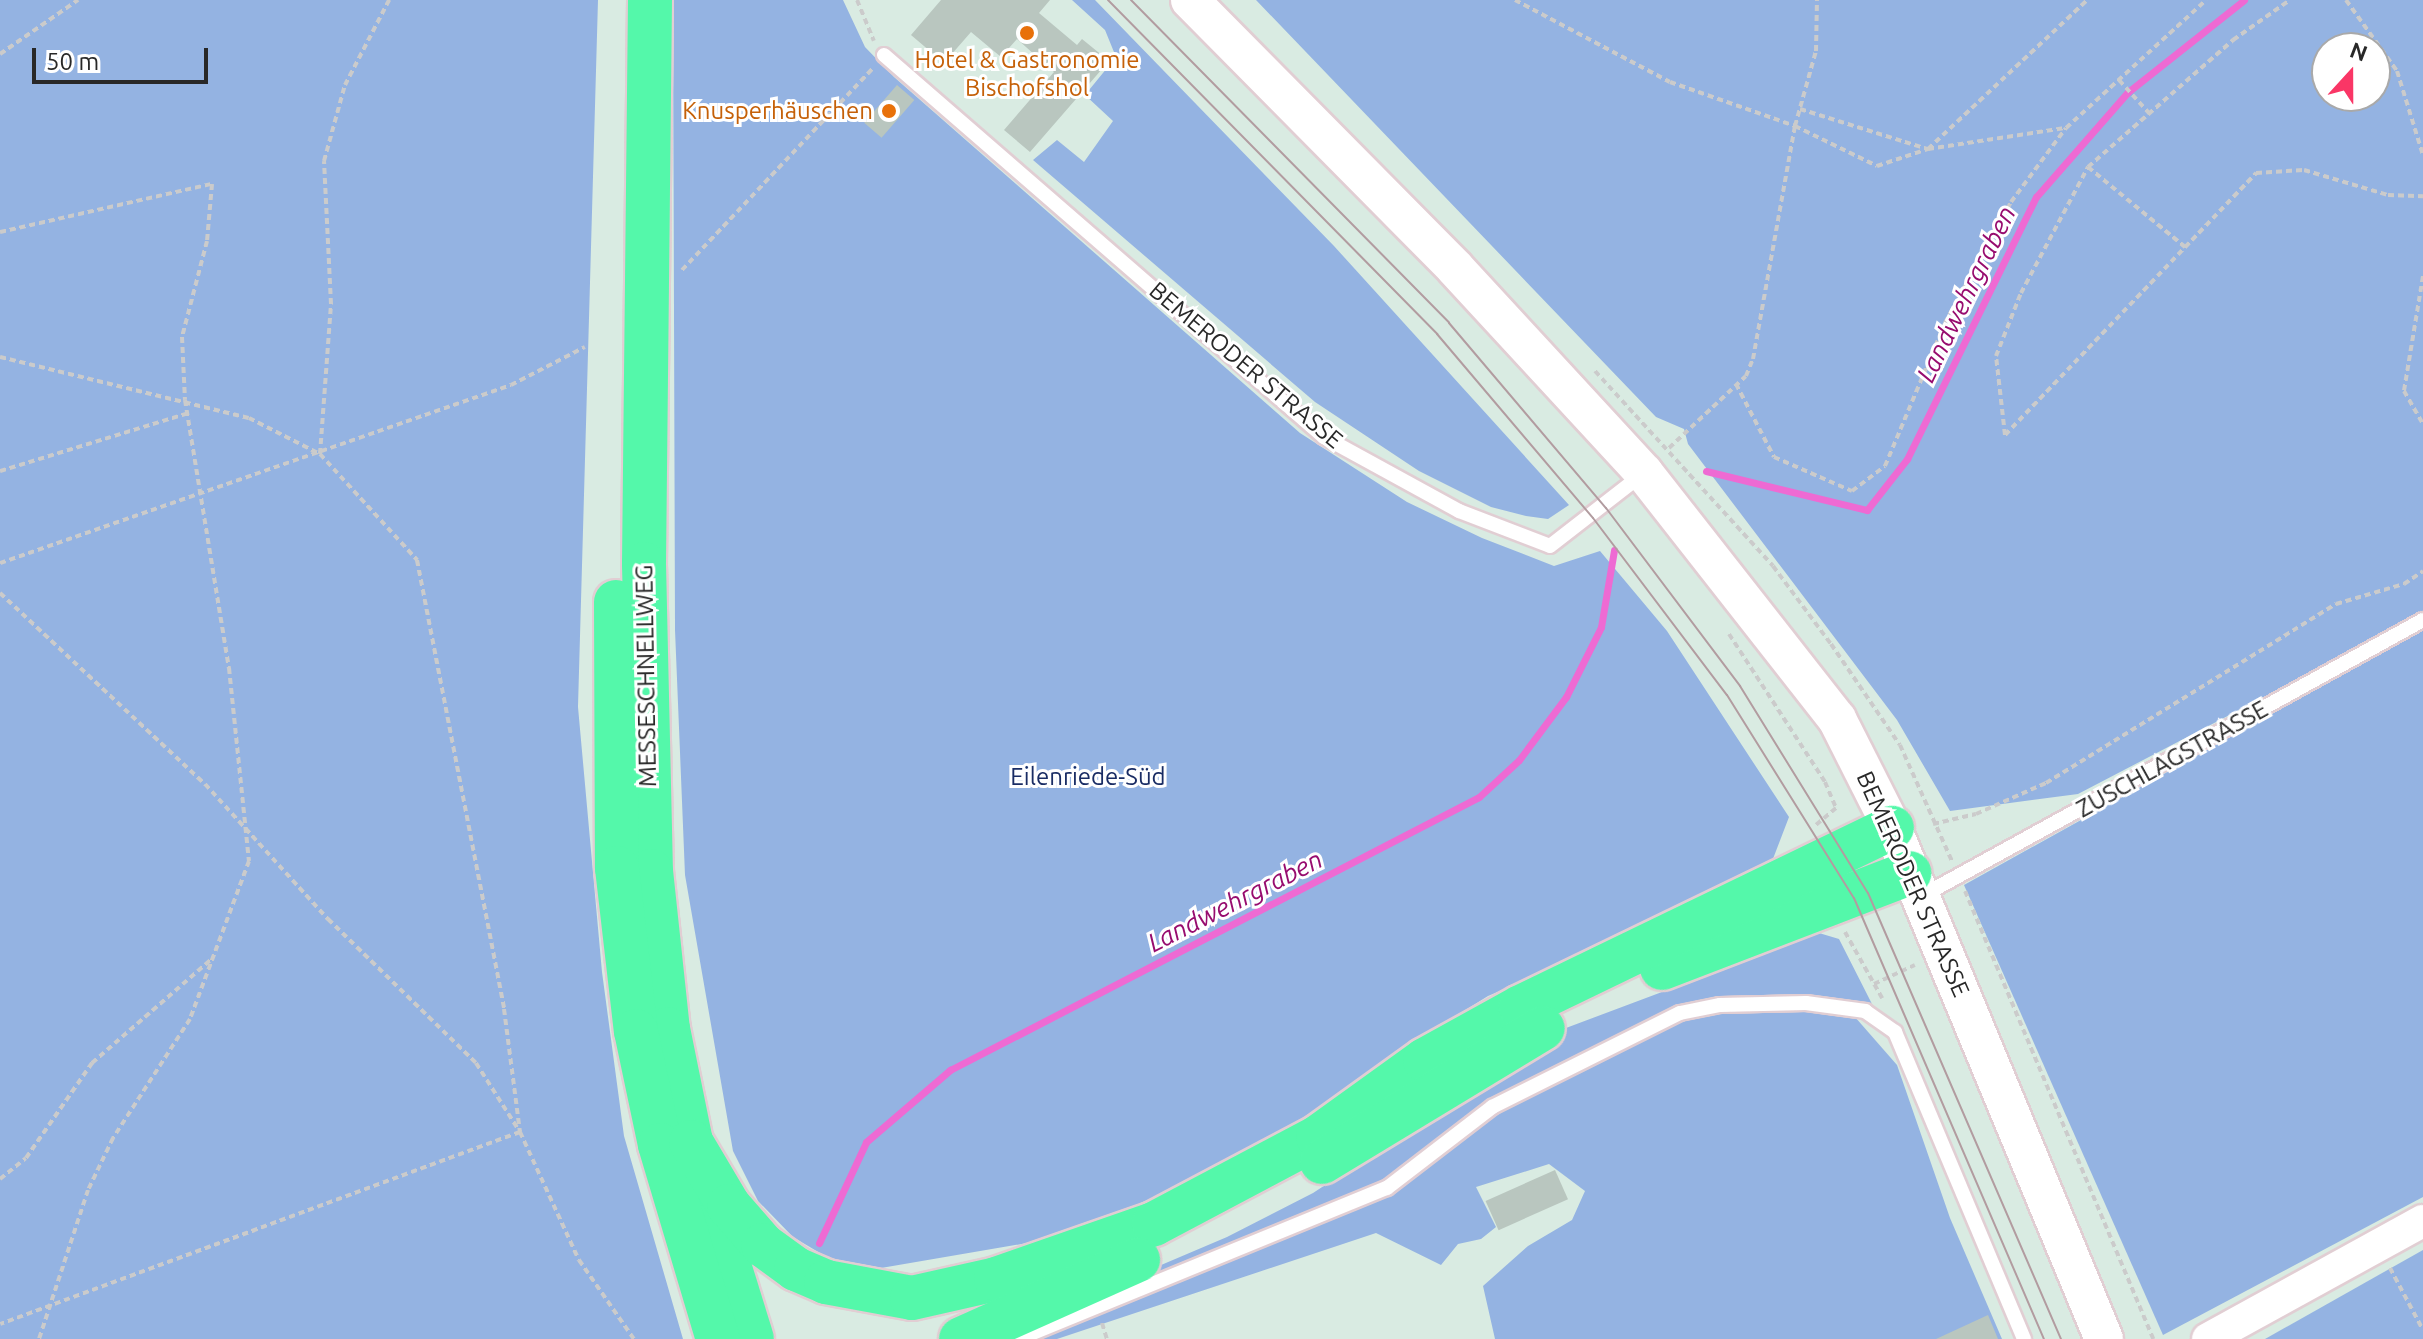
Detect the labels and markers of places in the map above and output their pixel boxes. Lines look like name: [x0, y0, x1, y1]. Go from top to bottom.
marker: Hotel & Gastronomie Bischofshol: [1018, 24, 1036, 42]
place label: Hotel & Gastronomie Bischofshol: [914, 46, 1140, 102]
place label: Knusperhäuschen: [682, 97, 873, 125]
marker: Knusperhäuschen: [880, 102, 898, 120]

